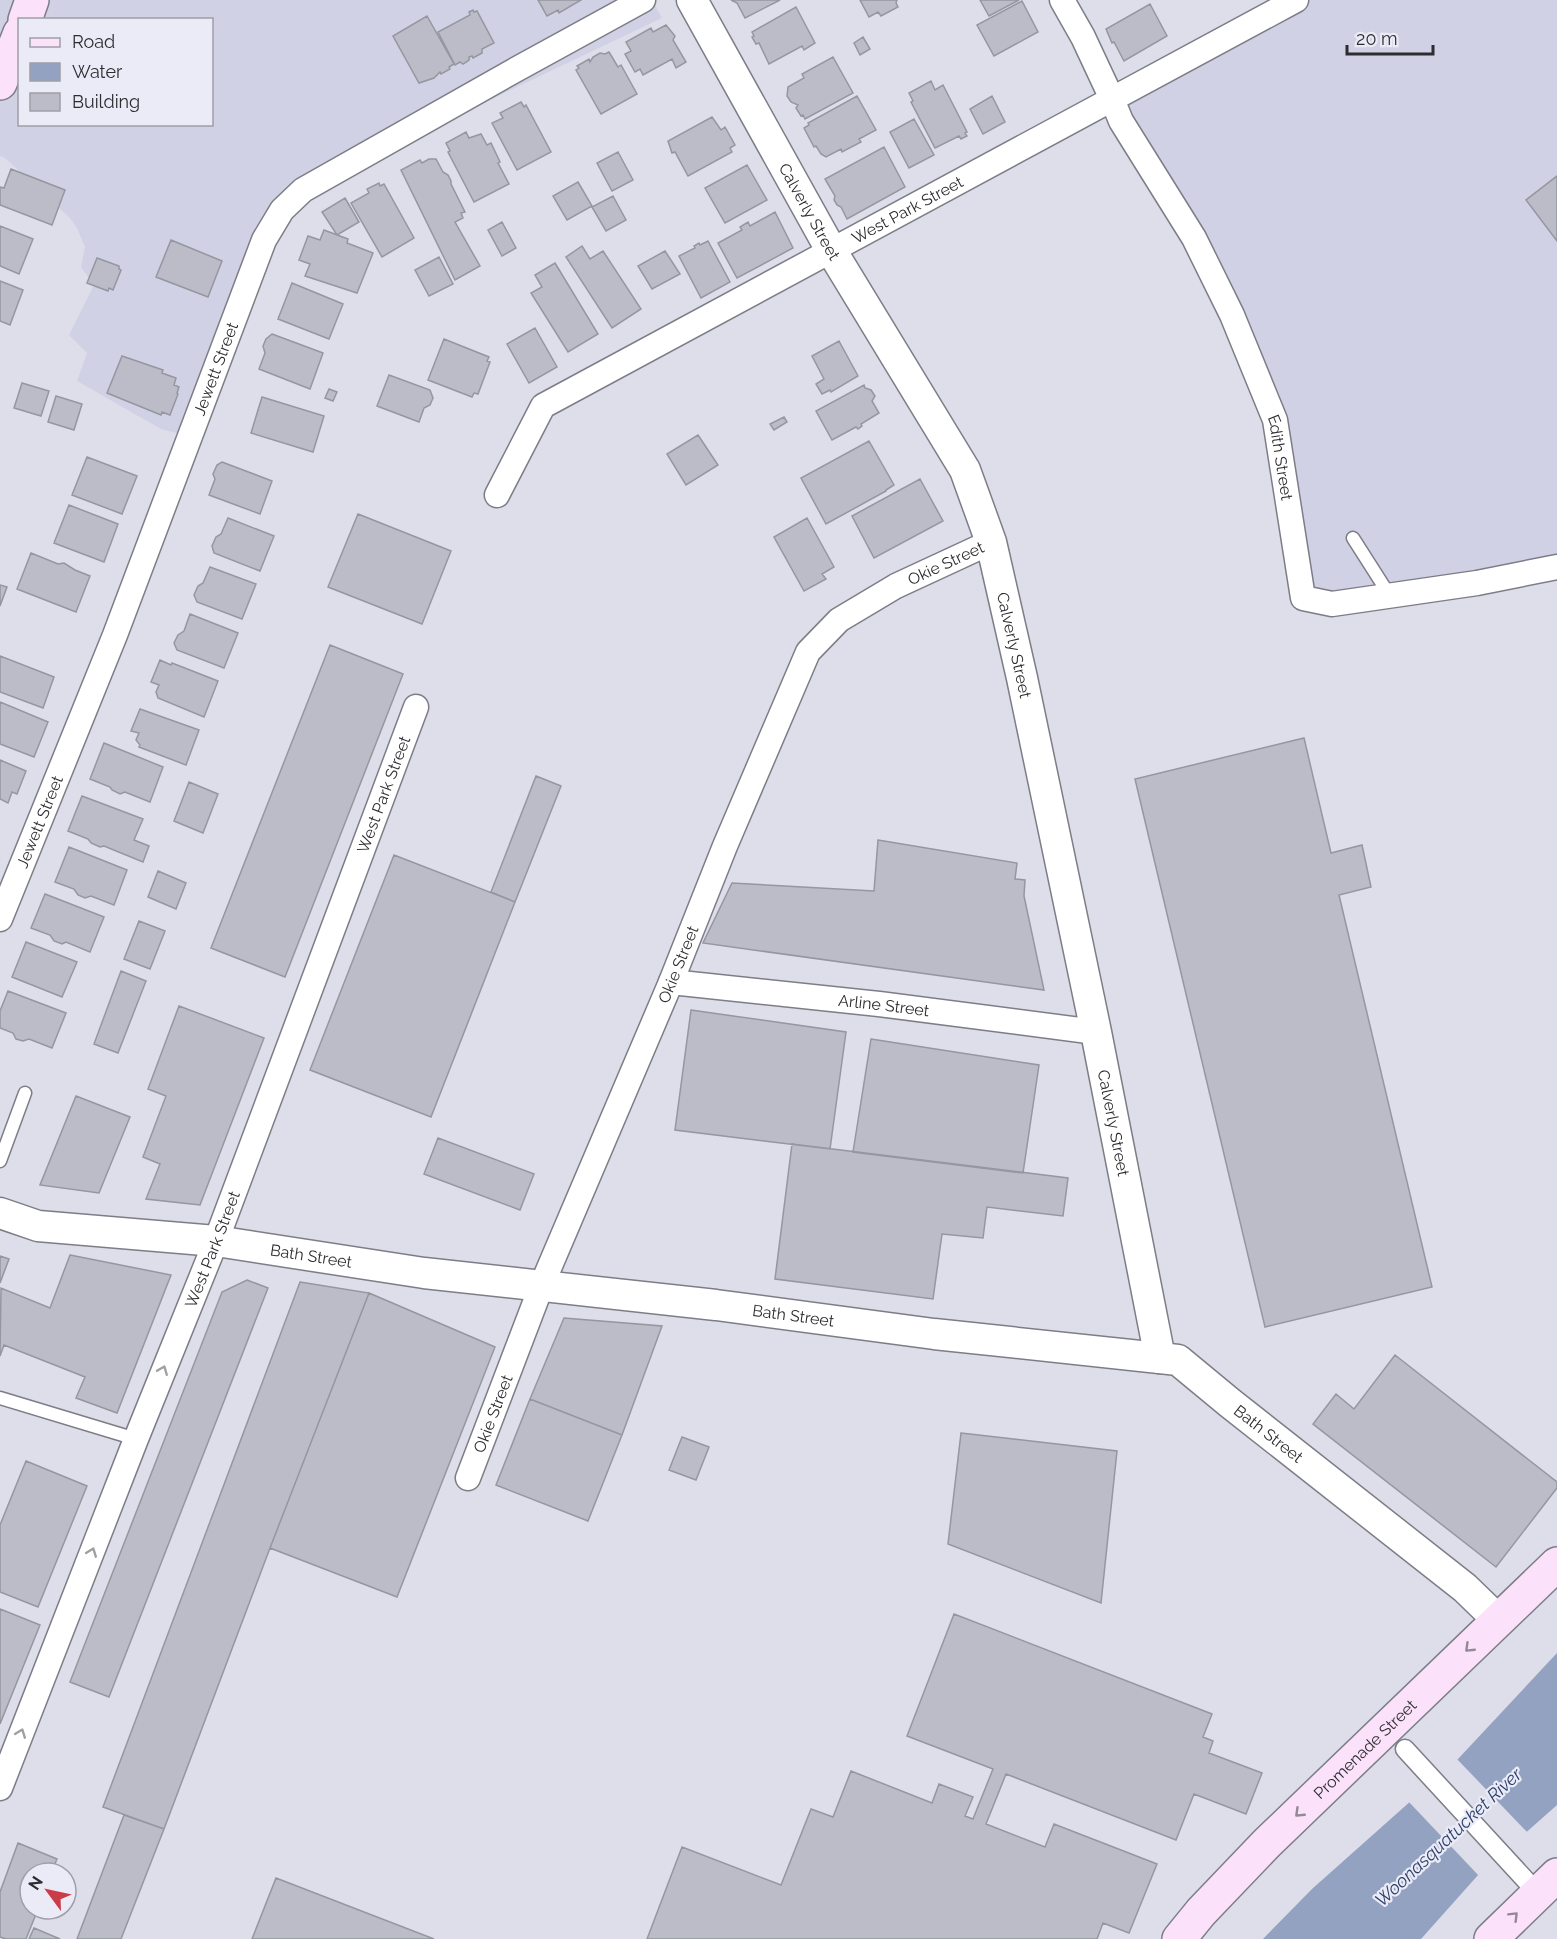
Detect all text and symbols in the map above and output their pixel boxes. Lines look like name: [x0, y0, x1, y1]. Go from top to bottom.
legend: [18, 18, 213, 126]
scale bar: [1347, 18, 1432, 56]
text: 20 m: [1356, 28, 1398, 49]
text: Road: [72, 31, 115, 52]
text: Water: [72, 61, 123, 82]
text: Building: [72, 91, 140, 112]
street label: Calverly Street: [775, 160, 845, 264]
street label: West Park Street: [848, 172, 967, 247]
street label: Jewett Street: [189, 319, 242, 418]
street label: Edith Street: [1264, 412, 1297, 502]
street label: Okie Street: [904, 537, 987, 589]
street label: Calverly Street: [993, 590, 1036, 700]
street label: West Park Street: [353, 733, 414, 856]
street label: Jewett Street: [12, 772, 67, 871]
street label: Okie Street: [654, 922, 702, 1006]
street label: Arline Street: [837, 990, 931, 1020]
street label: Calverly Street: [1094, 1068, 1134, 1178]
street label: West Park Street: [181, 1188, 244, 1310]
street label: Bath Street: [269, 1240, 354, 1271]
street label: Bath Street: [751, 1300, 836, 1330]
one-way arrow: [156, 1365, 169, 1376]
street label: Okie Street: [469, 1371, 516, 1455]
street label: Bath Street: [1230, 1400, 1307, 1467]
one-way arrow: [85, 1547, 97, 1558]
one-way arrow: [1466, 1641, 1477, 1652]
street label: Promenade Street: [1310, 1695, 1420, 1803]
one-way arrow: [14, 1729, 26, 1740]
water label: Woonasquatucket River: [1370, 1763, 1526, 1910]
one-way arrow: [1295, 1806, 1305, 1817]
north arrow: [18, 1861, 78, 1921]
text: N: [25, 1873, 47, 1893]
one-way arrow: [1507, 1912, 1518, 1923]

